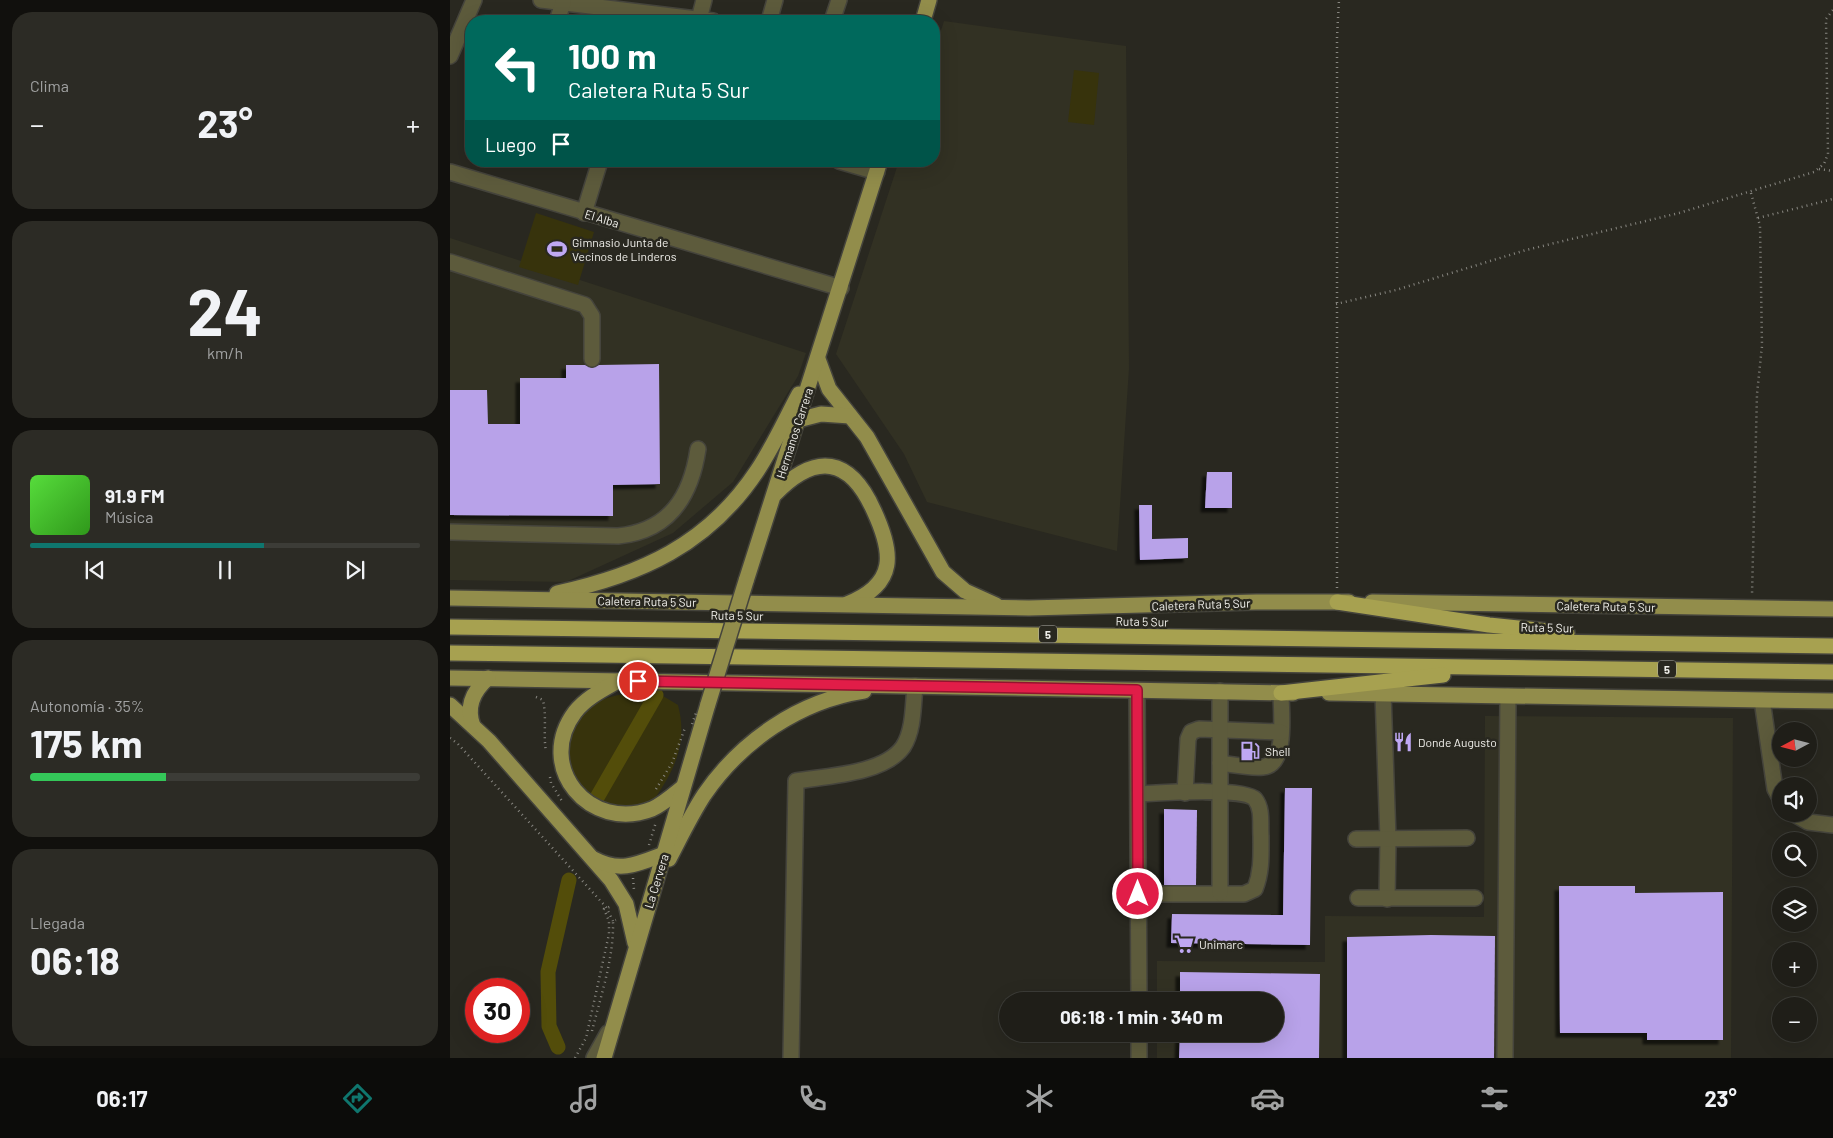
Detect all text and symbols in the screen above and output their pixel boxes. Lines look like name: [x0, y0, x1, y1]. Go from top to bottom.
text: 100 m: [568, 34, 657, 76]
icon: left: [485, 35, 550, 100]
text: Clima: [30, 76, 69, 95]
text: Caletera Ruta 5 Sur: [568, 76, 749, 102]
text: 23°: [197, 100, 253, 146]
text: −: [30, 107, 44, 141]
text: +: [406, 107, 420, 141]
icon: arrive: [547, 130, 575, 158]
text: Luego: [485, 133, 537, 156]
street label: El Alba: [583, 206, 621, 230]
place label: Gimnasio Junta de Vecinos de Linderos: [572, 235, 677, 263]
sports icon: Gimnasio Junta de Vecinos de Linderos: [546, 238, 568, 260]
text: 24: [187, 271, 263, 349]
text: km/h: [207, 343, 243, 362]
street label: Hermanos Carrera: [773, 386, 815, 480]
text: 91.9 FM: [105, 484, 165, 507]
text: Música: [105, 507, 153, 526]
icon: previous: [81, 556, 109, 584]
icon: pause: [211, 556, 239, 584]
icon: next: [341, 556, 369, 584]
street label: Caletera Ruta 5 Sur: [597, 593, 697, 609]
street label: Caletera Ruta 5 Sur: [1151, 595, 1251, 613]
street label: Caletera Ruta 5 Sur: [1556, 598, 1656, 614]
street label: Ruta 5 Sur: [710, 608, 764, 622]
street label: Ruta 5 Sur: [1115, 614, 1169, 628]
street label: Ruta 5 Sur: [1520, 620, 1574, 634]
road number: 5: [1039, 626, 1057, 642]
pin: [617, 660, 659, 702]
road number: 5: [1658, 661, 1676, 678]
icon: arrive: [624, 667, 652, 695]
text: Autonomía · 35%: [30, 696, 144, 715]
text: 175 km: [30, 720, 142, 766]
north arrow: [1772, 722, 1818, 768]
map controls: [1772, 722, 1817, 1042]
restaurant icon: Donde Augusto: [1392, 731, 1414, 753]
place label: Donde Augusto: [1418, 735, 1497, 749]
fuel station icon: Shell: [1239, 740, 1261, 762]
place label: Shell: [1265, 744, 1290, 758]
button: sound: [1772, 777, 1817, 822]
button: search: [1772, 832, 1817, 877]
street label: La Cervera: [641, 852, 671, 910]
position arrow: [1111, 867, 1163, 919]
button: layers: [1772, 887, 1817, 932]
text: Llegada: [30, 913, 85, 932]
supermarket icon: Unimarc: [1173, 933, 1195, 955]
text: 06:18: [30, 937, 120, 983]
place label: Unimarc: [1199, 937, 1243, 951]
button: +: [1772, 942, 1817, 987]
speed limit sign: 30: [465, 978, 530, 1043]
button: −: [1772, 997, 1817, 1042]
text: 06:18 · 1 min · 340 m: [1060, 1005, 1223, 1028]
icon: directions: [340, 1081, 375, 1116]
icon: music: [567, 1081, 602, 1116]
icon: phone: [795, 1081, 830, 1116]
icon: climate: [1022, 1081, 1057, 1116]
icon: car: [1250, 1081, 1285, 1116]
icon: filters: [1477, 1081, 1512, 1116]
text: 06:17: [96, 1085, 147, 1111]
text: 23°: [1705, 1085, 1737, 1111]

